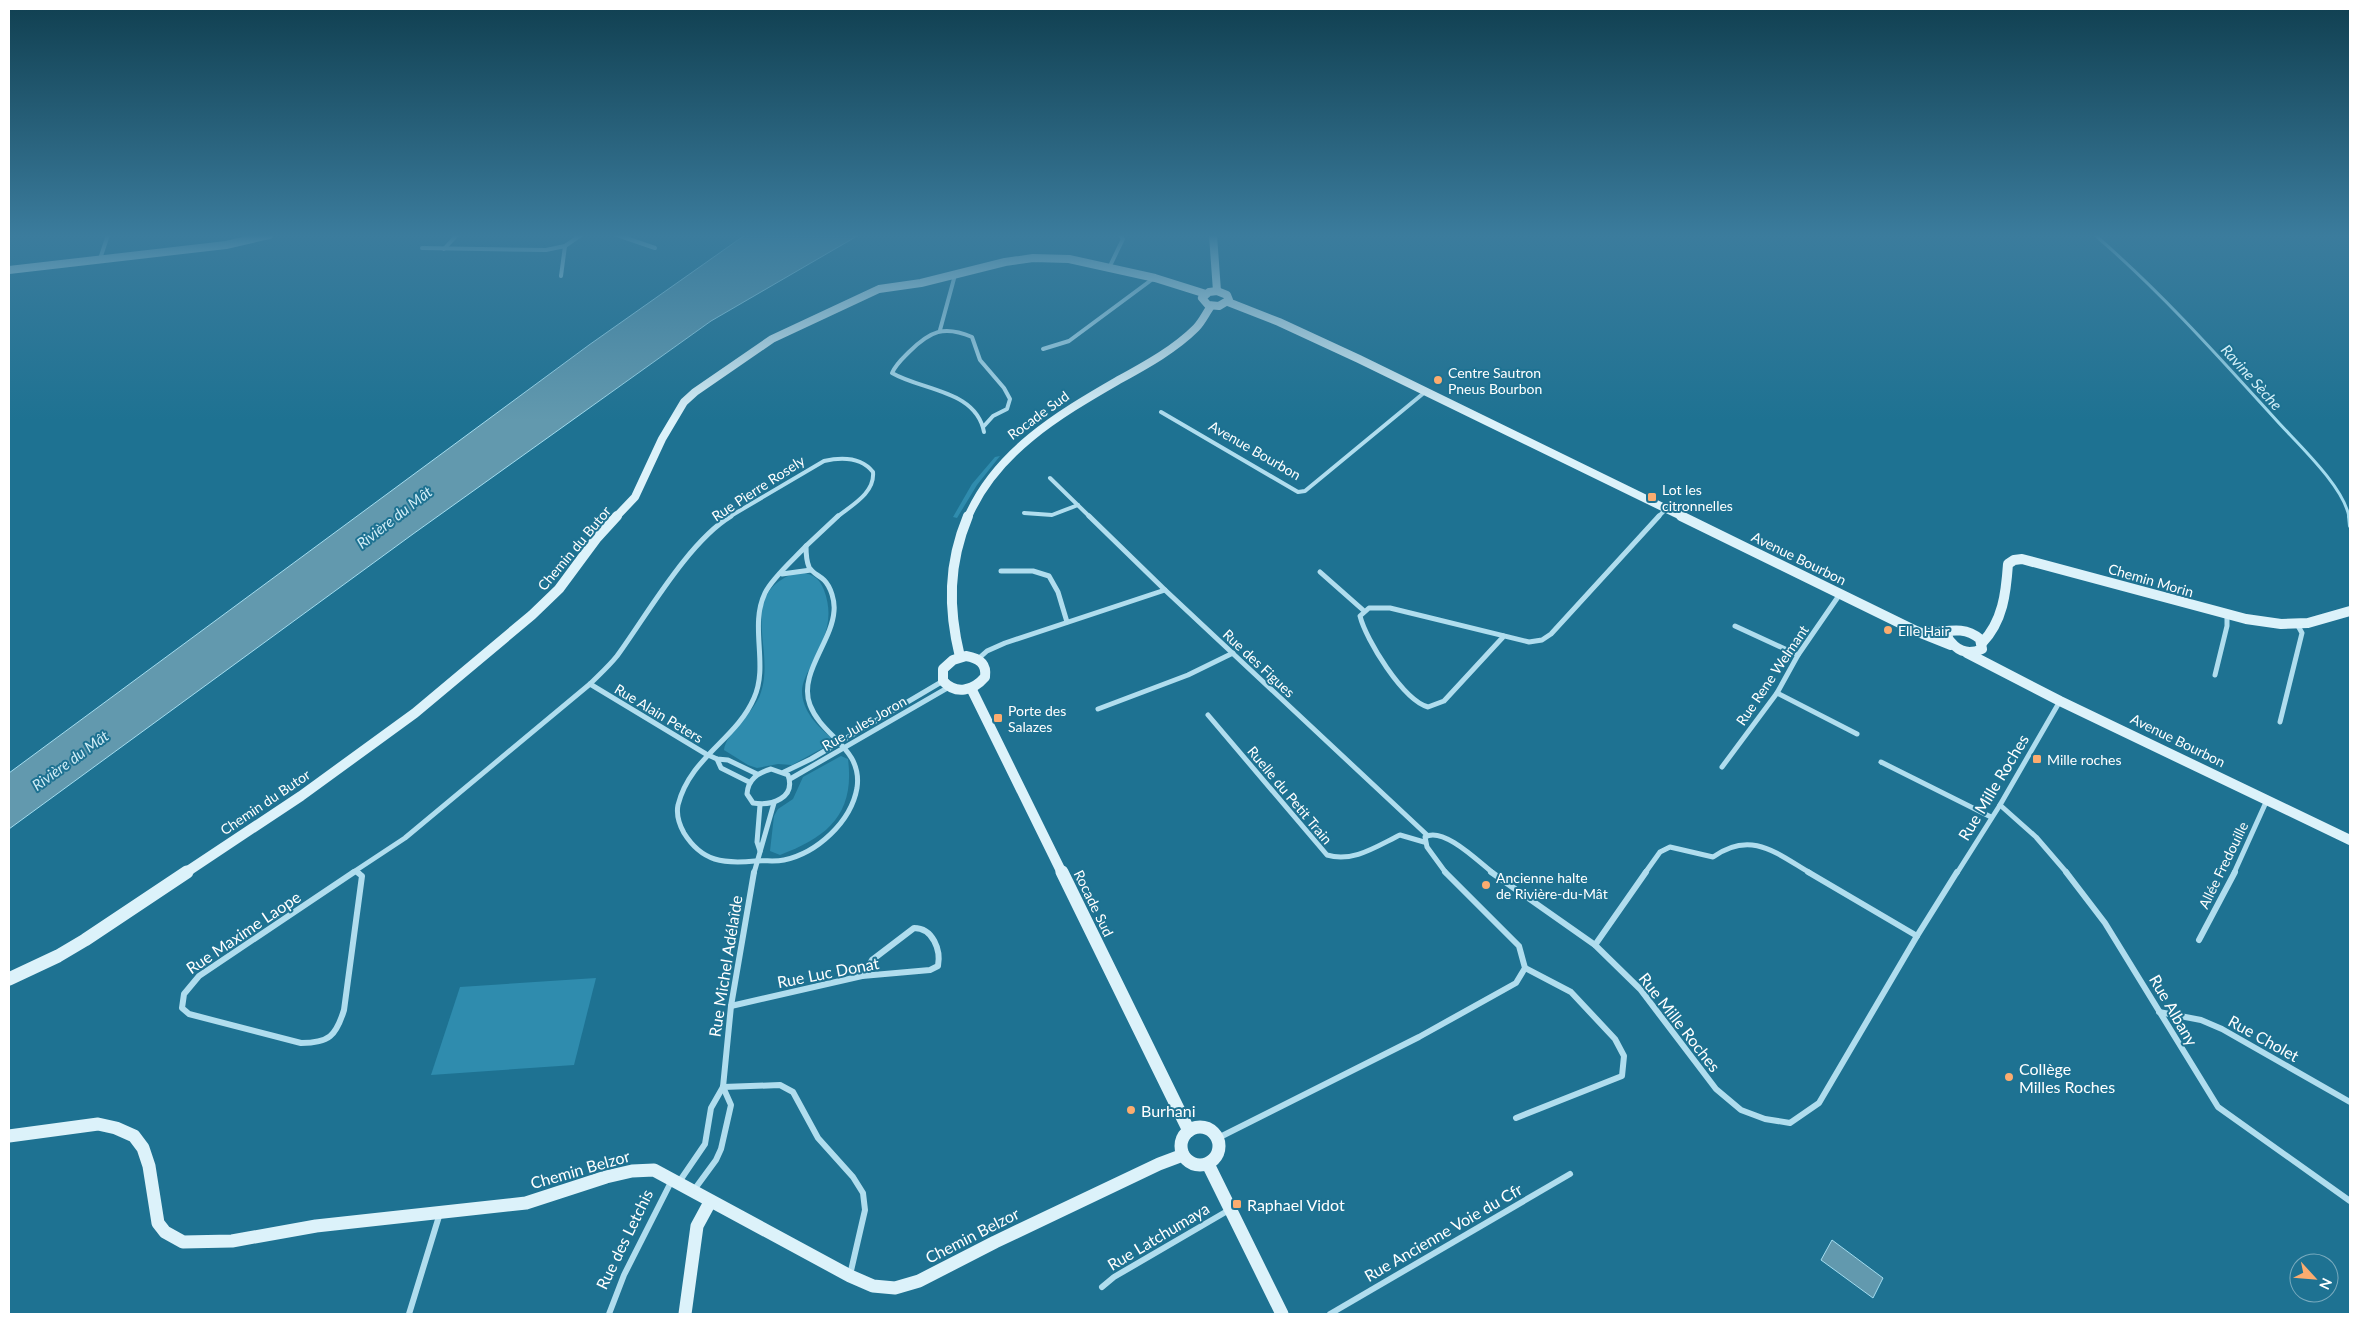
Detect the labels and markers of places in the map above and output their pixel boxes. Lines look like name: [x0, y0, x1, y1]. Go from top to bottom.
place label: Centre Sautron Pneus Bourbon: [1448, 364, 1542, 397]
marker: Centre Sautron Pneus Bourbon: [1432, 374, 1444, 386]
place label: Lot les citronnelles: [1662, 481, 1733, 514]
marker: Lot les citronnelles: [1646, 491, 1658, 503]
place label: Elle Hair: [1898, 622, 1950, 639]
marker: Elle Hair: [1882, 624, 1894, 636]
place label: Porte des Salazes: [1008, 702, 1066, 735]
marker: Porte des Salazes: [992, 712, 1004, 724]
place label: Mille roches: [2047, 751, 2122, 768]
marker: Mille roches: [2031, 753, 2043, 765]
place label: Ancienne halte de Rivière-du-Mât: [1496, 869, 1608, 902]
marker: Ancienne halte de Rivière-du-Mât: [1480, 879, 1492, 891]
place label: Collège Milles Roches: [2019, 1059, 2115, 1096]
marker: Collège Milles Roches: [2003, 1071, 2015, 1083]
place label: Burhani: [1141, 1101, 1196, 1120]
marker: Burhani: [1125, 1104, 1137, 1116]
place label: Raphael Vidot: [1247, 1195, 1345, 1214]
marker: Raphael Vidot: [1231, 1198, 1243, 1210]

